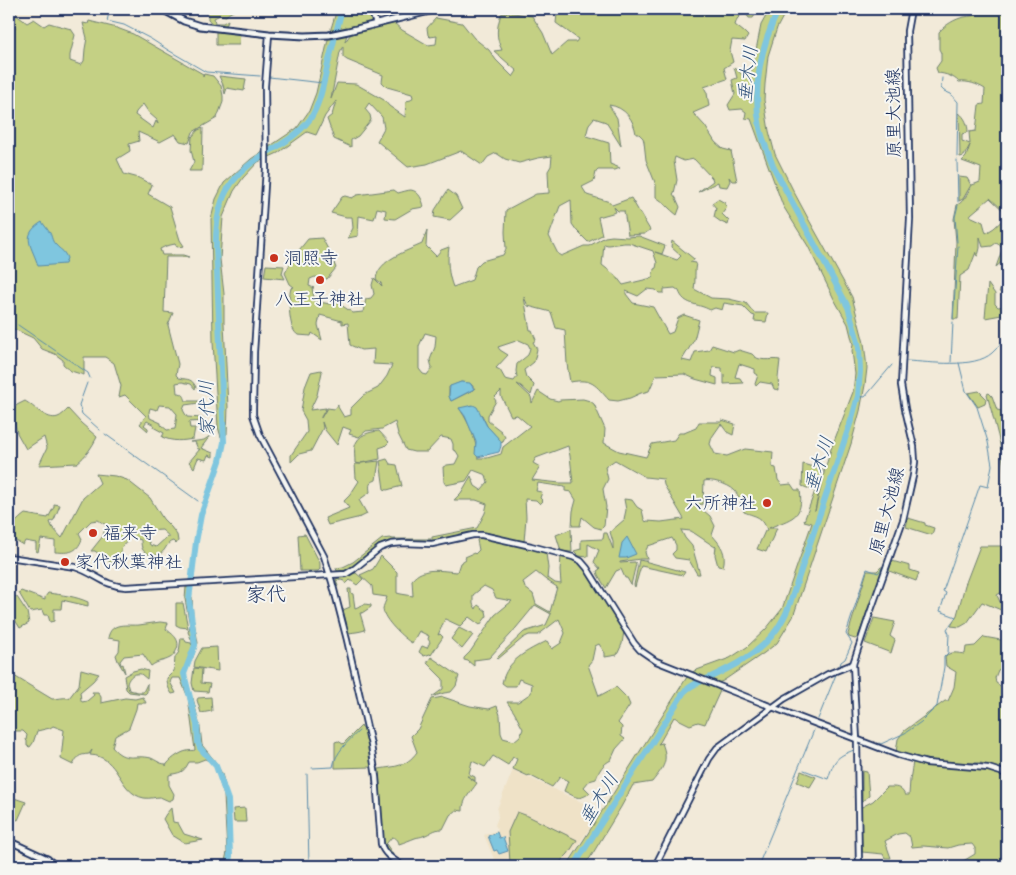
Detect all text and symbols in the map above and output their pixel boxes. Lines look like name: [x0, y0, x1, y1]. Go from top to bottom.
water label: 垂木川: [734, 44, 762, 104]
street label: 原里大池線: [883, 68, 905, 158]
place label: 洞照寺: [284, 248, 338, 269]
marker: 洞照寺: [268, 252, 280, 264]
marker: 八王子神社: [314, 274, 326, 286]
place label: 八王子神社: [275, 289, 365, 310]
water label: 家代川: [196, 379, 218, 437]
water label: 垂木川: [800, 433, 838, 495]
street label: 原里大池線: [865, 465, 909, 557]
place label: 六所神社: [685, 493, 757, 514]
marker: 六所神社: [761, 497, 773, 509]
place label: 福来寺: [103, 523, 157, 544]
marker: 福来寺: [87, 527, 99, 539]
place label: 家代秋葉神社: [75, 552, 183, 573]
marker: 家代秋葉神社: [59, 556, 71, 568]
district label: 家代: [246, 583, 286, 606]
water label: 垂木川: [575, 769, 623, 829]

